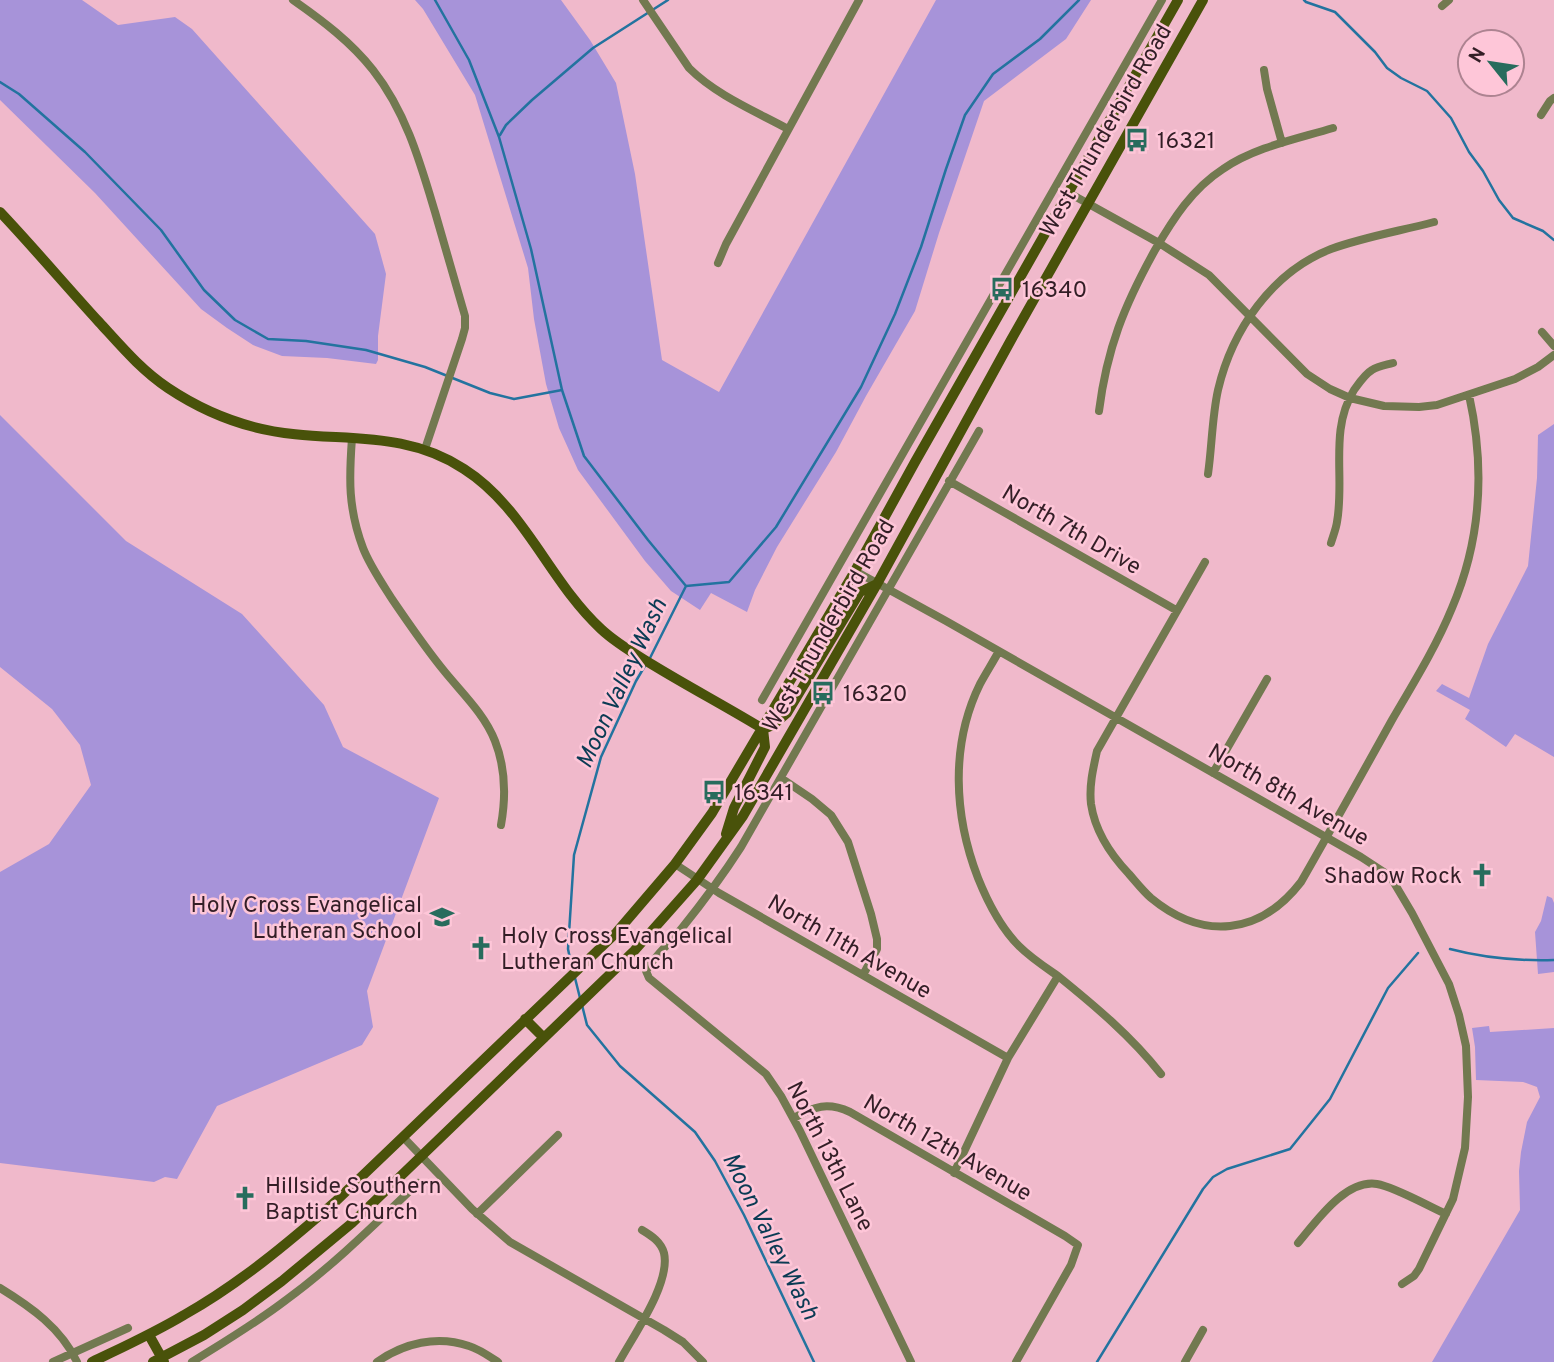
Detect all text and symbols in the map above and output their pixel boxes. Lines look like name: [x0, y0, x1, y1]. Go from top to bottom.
street label: West Thunderbird Road: [1034, 20, 1180, 243]
north arrow: [1456, 28, 1526, 98]
text: N: [1464, 44, 1492, 67]
bus stop icon: 16321: [1123, 126, 1151, 154]
place label: 16321: [1157, 128, 1215, 157]
bus stop icon: 16340: [988, 275, 1016, 303]
place label: 16340: [1022, 277, 1087, 306]
street label: North 7th Drive: [996, 480, 1146, 583]
street label: West Thunderbird Road: [757, 515, 903, 738]
water label: Moon Valley Wash: [570, 594, 675, 773]
bus stop icon: 16320: [809, 679, 837, 707]
place label: 16320: [843, 681, 908, 710]
street label: North 8th Avenue: [1202, 738, 1373, 854]
bus stop icon: 16341: [700, 778, 728, 806]
place label: 16341: [734, 780, 793, 809]
church icon: Shadow Rock: [1468, 861, 1496, 889]
place label: Shadow Rock: [1324, 863, 1462, 892]
street label: North 11th Avenue: [762, 889, 936, 1007]
place label: Holy Cross Evangelical Lutheran School: [191, 892, 422, 947]
school or university icon: Holy Cross Evangelical Lutheran School: [428, 903, 456, 931]
place label: Holy Cross Evangelical Lutheran Church: [501, 923, 732, 978]
church icon: Holy Cross Evangelical Lutheran Church: [467, 934, 495, 962]
street label: North 13th Lane: [779, 1077, 879, 1237]
street label: North 12th Avenue: [857, 1089, 1036, 1209]
water label: Moon Valley Wash: [714, 1148, 824, 1326]
place label: Hillside Southern Baptist Church: [265, 1173, 441, 1228]
church icon: Hillside Southern Baptist Church: [231, 1184, 259, 1212]

